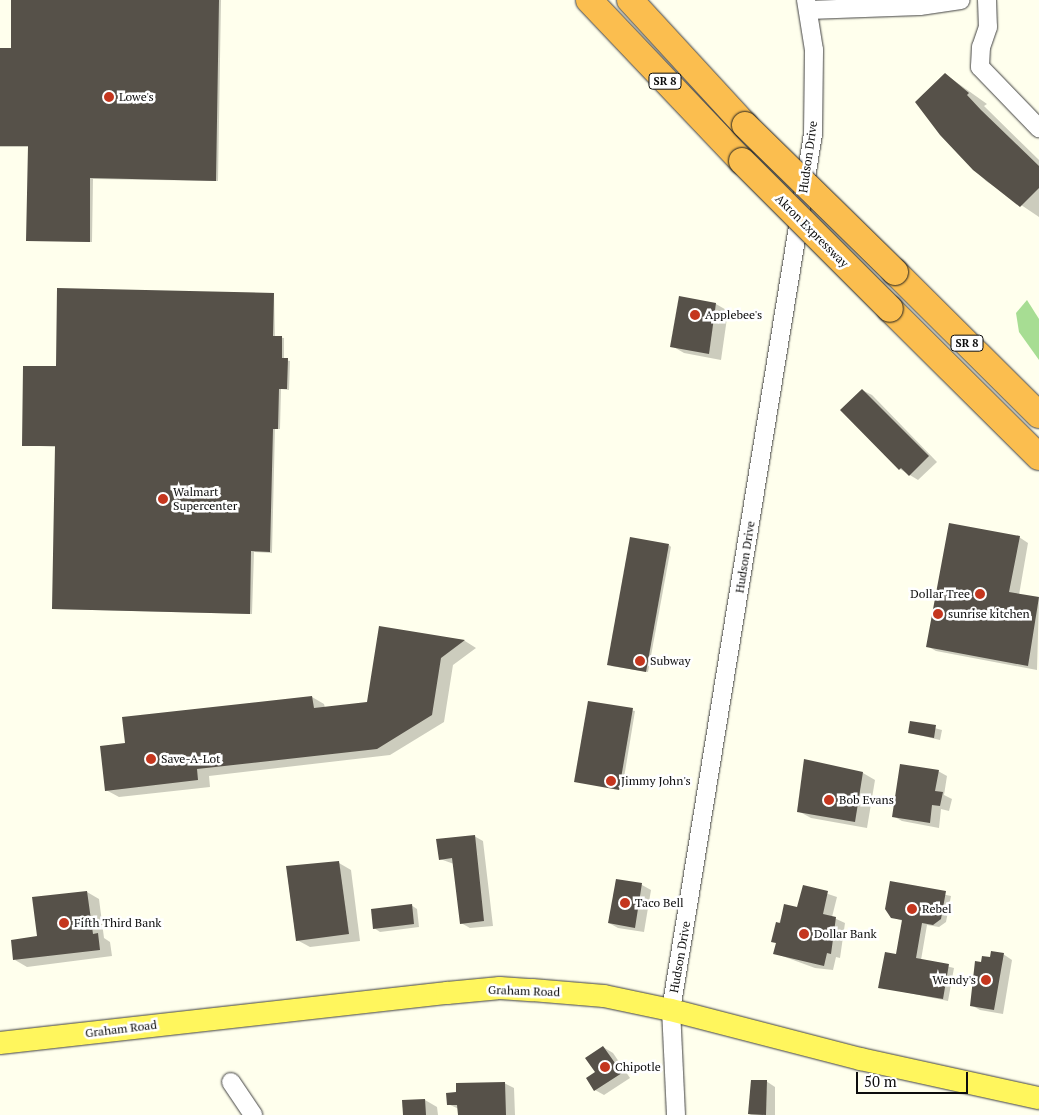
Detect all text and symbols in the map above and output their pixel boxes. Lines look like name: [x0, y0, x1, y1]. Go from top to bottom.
road number: SR 8: [648, 72, 682, 90]
place label: Lowe's: [119, 90, 154, 104]
marker: Lowe's: [103, 91, 115, 103]
street label: Hudson Drive: [796, 120, 820, 194]
street label: Akron Expressway: [772, 191, 852, 271]
place label: Applebee's: [705, 308, 762, 322]
marker: Applebee's: [689, 309, 701, 321]
road number: SR 8: [950, 334, 984, 352]
place label: Walmart Supercenter: [173, 485, 237, 513]
marker: Walmart Supercenter: [157, 493, 169, 505]
street label: Hudson Drive: [732, 520, 758, 594]
place label: Dollar Tree: [910, 587, 970, 601]
marker: Dollar Tree: [974, 588, 986, 600]
place label: sunrise kitchen: [948, 607, 1030, 621]
marker: sunrise kitchen: [932, 608, 944, 620]
place label: Subway: [650, 654, 691, 668]
marker: Subway: [634, 655, 646, 667]
place label: Save-A-Lot: [161, 752, 220, 766]
marker: Save-A-Lot: [145, 753, 157, 765]
place label: Jimmy John's: [621, 774, 691, 788]
marker: Jimmy John's: [605, 775, 617, 787]
place label: Bob Evans: [839, 793, 894, 807]
marker: Bob Evans: [823, 794, 835, 806]
place label: Taco Bell: [635, 896, 684, 910]
marker: Taco Bell: [619, 897, 631, 909]
place label: Rebel: [922, 902, 952, 916]
marker: Rebel: [906, 903, 918, 915]
place label: Fifth Third Bank: [74, 916, 162, 930]
marker: Fifth Third Bank: [58, 917, 70, 929]
street label: Hudson Drive: [667, 920, 693, 994]
place label: Dollar Bank: [814, 927, 877, 941]
marker: Dollar Bank: [798, 928, 810, 940]
place label: Wendy's: [932, 973, 976, 987]
marker: Wendy's: [980, 974, 992, 986]
street label: Graham Road: [488, 983, 560, 999]
street label: Graham Road: [84, 1017, 158, 1041]
place label: Chipotle: [615, 1060, 661, 1074]
marker: Chipotle: [599, 1061, 611, 1073]
scale bar: [859, 1062, 972, 1094]
text: 50 m: [864, 1071, 897, 1091]

